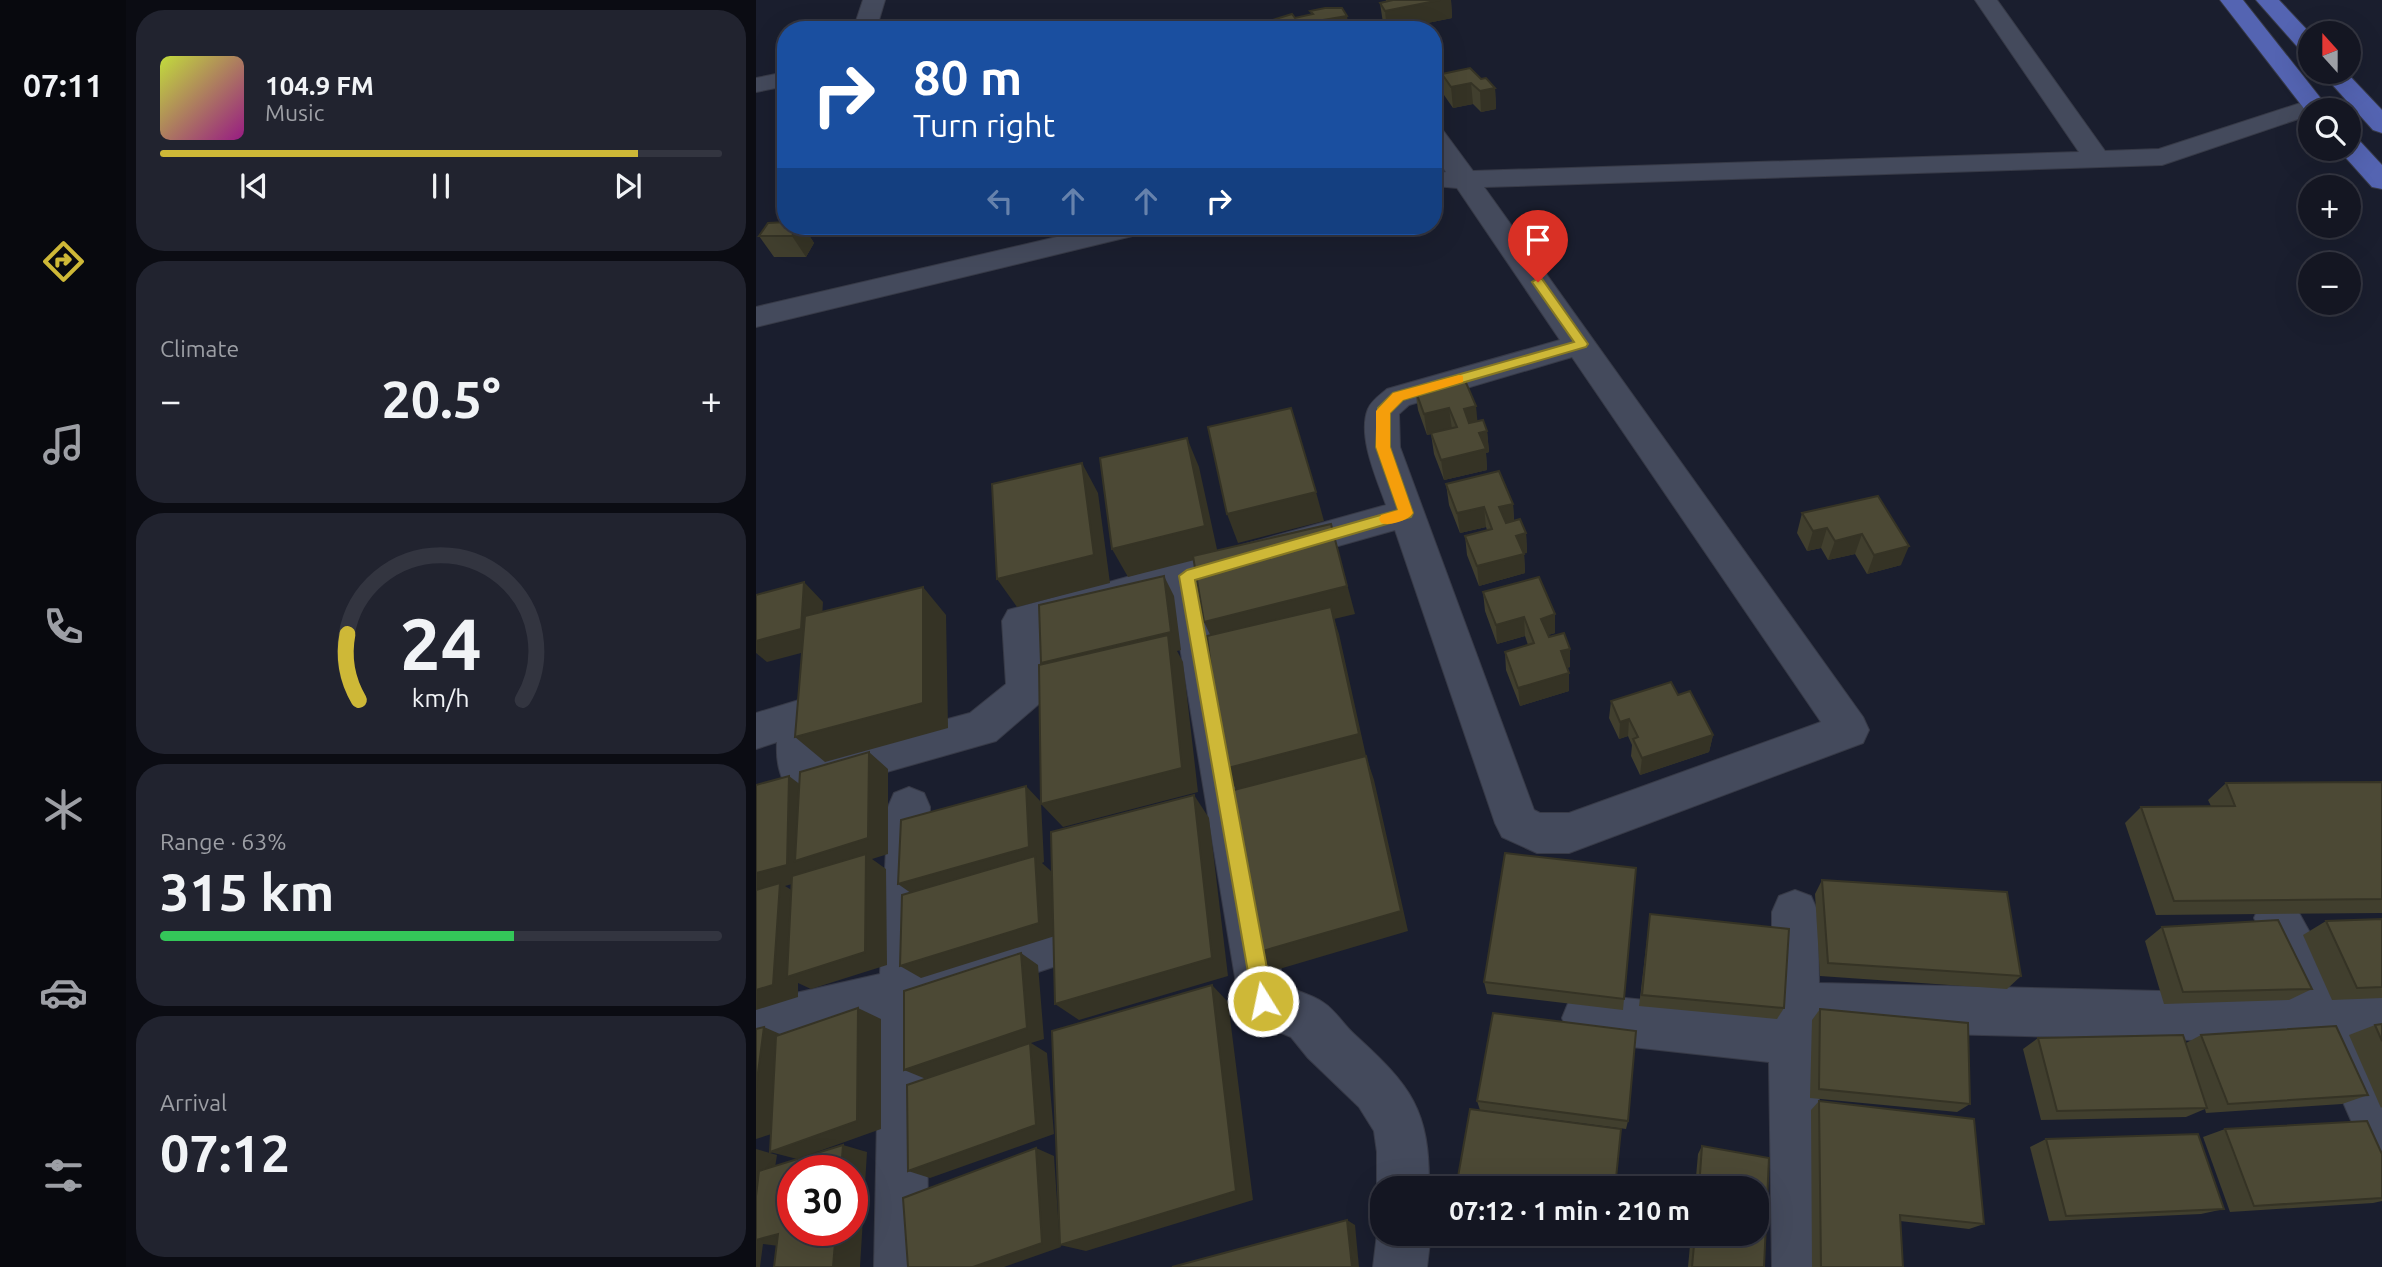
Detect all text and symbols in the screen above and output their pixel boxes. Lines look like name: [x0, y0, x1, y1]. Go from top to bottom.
north arrow: [2298, 21, 2361, 84]
map controls: [2298, 21, 2361, 315]
icon: right: [798, 49, 889, 140]
text: 80 m: [913, 49, 1022, 104]
text: 07:11: [23, 67, 103, 103]
text: 104.9 FM: [265, 71, 374, 100]
button: search: [2298, 98, 2361, 161]
text: Music: [265, 100, 324, 125]
text: Turn right: [913, 107, 1055, 143]
icon: previous: [235, 167, 273, 205]
icon: pause: [422, 167, 460, 205]
icon: next: [609, 167, 647, 205]
button: +: [2298, 175, 2361, 238]
icon: left: [981, 182, 1019, 220]
icon: ahead: [1054, 182, 1092, 220]
icon: ahead: [1127, 182, 1165, 220]
icon: right: [1200, 182, 1238, 220]
pin: [1508, 210, 1568, 282]
icon: arrive: [1519, 221, 1557, 259]
icon: directions: [39, 237, 88, 286]
button: −: [2298, 252, 2361, 315]
text: Climate: [160, 336, 239, 361]
text: 20.5°: [381, 370, 501, 428]
text: −: [160, 379, 181, 421]
text: +: [701, 379, 722, 421]
icon: music: [39, 420, 88, 469]
icon: phone: [39, 602, 88, 651]
text: 24: [400, 602, 482, 684]
text: km/h: [412, 683, 470, 711]
icon: climate: [39, 785, 88, 834]
text: Range · 63%: [160, 829, 287, 854]
text: 315 km: [160, 863, 334, 921]
position arrow: [1226, 964, 1300, 1038]
icon: car: [39, 968, 88, 1017]
text: Arrival: [160, 1090, 227, 1115]
text: 07:12: [160, 1124, 290, 1182]
icon: filters: [39, 1151, 88, 1200]
speed limit sign: 30: [777, 1155, 868, 1246]
text: 07:12 · 1 min · 210 m: [1449, 1196, 1690, 1225]

